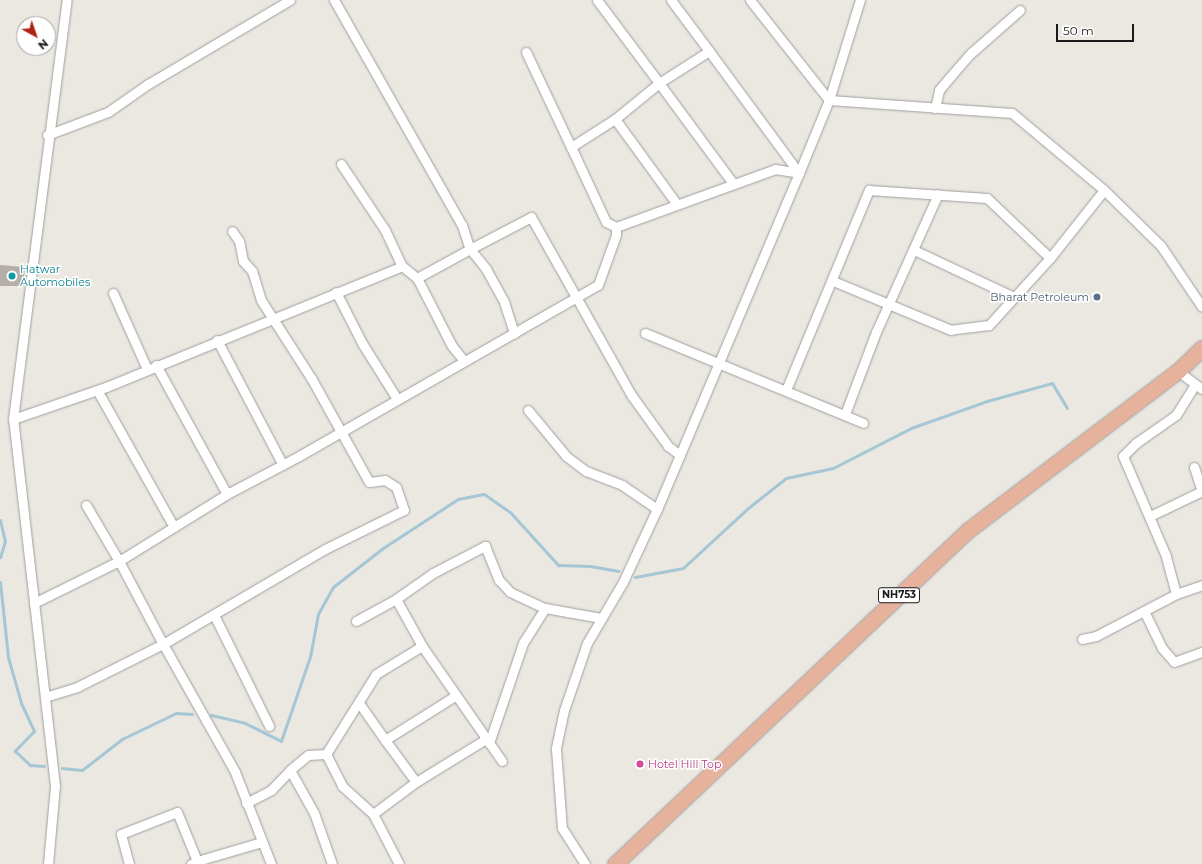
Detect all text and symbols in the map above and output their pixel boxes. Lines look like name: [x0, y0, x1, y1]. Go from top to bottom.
north arrow: [16, 16, 56, 56]
scale bar: [1058, 16, 1136, 42]
text: 50 m: [1063, 23, 1094, 38]
text: N: [35, 36, 51, 53]
place label: Hatwar Automobiles: [20, 263, 90, 289]
marker: Hatwar Automobiles: [7, 271, 17, 281]
place label: Bharat Petroleum: [990, 290, 1089, 304]
marker: Bharat Petroleum: [1092, 292, 1102, 302]
road number: NH753: [877, 587, 921, 603]
place label: Hotel Hill Top: [648, 757, 721, 771]
marker: Hotel Hill Top: [635, 759, 645, 769]

